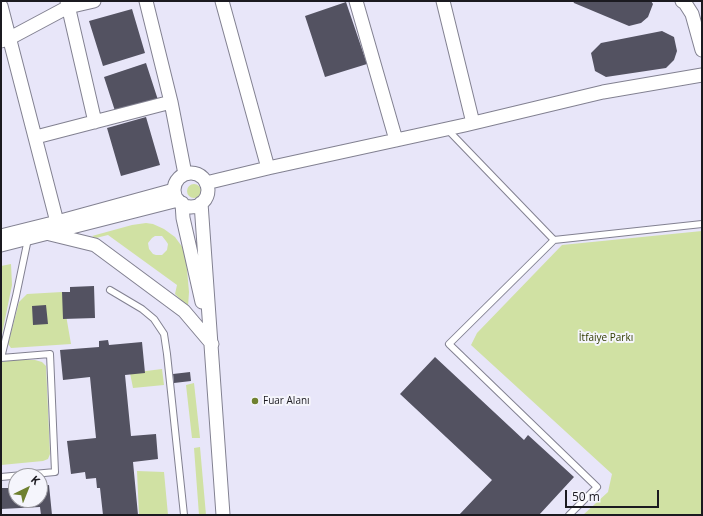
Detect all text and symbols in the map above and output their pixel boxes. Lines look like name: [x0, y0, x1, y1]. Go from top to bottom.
park label: İtfaiye Parkı: [579, 332, 633, 344]
place label: Fuar Alanı: [263, 395, 310, 407]
marker: Fuar Alanı: [250, 396, 260, 406]
north arrow: [8, 468, 48, 508]
text: K: [28, 472, 44, 488]
scale bar: [567, 482, 661, 508]
text: 50 m: [572, 488, 600, 505]

